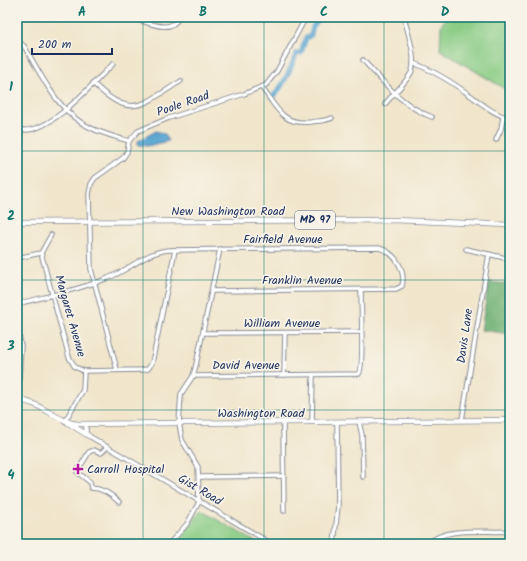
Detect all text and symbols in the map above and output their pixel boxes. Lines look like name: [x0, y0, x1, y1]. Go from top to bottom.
text: A: [78, 2, 86, 23]
text: B: [199, 2, 207, 23]
text: C: [320, 2, 328, 23]
text: D: [441, 2, 450, 23]
scale bar: [32, 30, 112, 56]
text: 200 m: [38, 35, 72, 54]
text: 1: [9, 77, 13, 98]
street label: Poole Road: [154, 86, 213, 122]
street label: New Washington Road: [171, 202, 286, 221]
text: 2: [7, 206, 15, 227]
road number: MD 97: [295, 211, 335, 229]
street label: Fairfield Avenue: [243, 230, 323, 249]
street label: Franklin Avenue: [262, 271, 343, 290]
street label: Margaret Avenue: [49, 273, 91, 360]
street label: Davis Lane: [452, 307, 478, 365]
street label: William Avenue: [244, 314, 321, 333]
text: 3: [6, 336, 15, 357]
street label: David Avenue: [212, 356, 280, 375]
street label: Washington Road: [218, 404, 305, 423]
place label: Carroll Hospital: [87, 460, 164, 479]
marker: Carroll Hospital: [72, 463, 84, 475]
text: 4: [7, 465, 15, 486]
street label: Gist Road: [174, 469, 227, 511]

